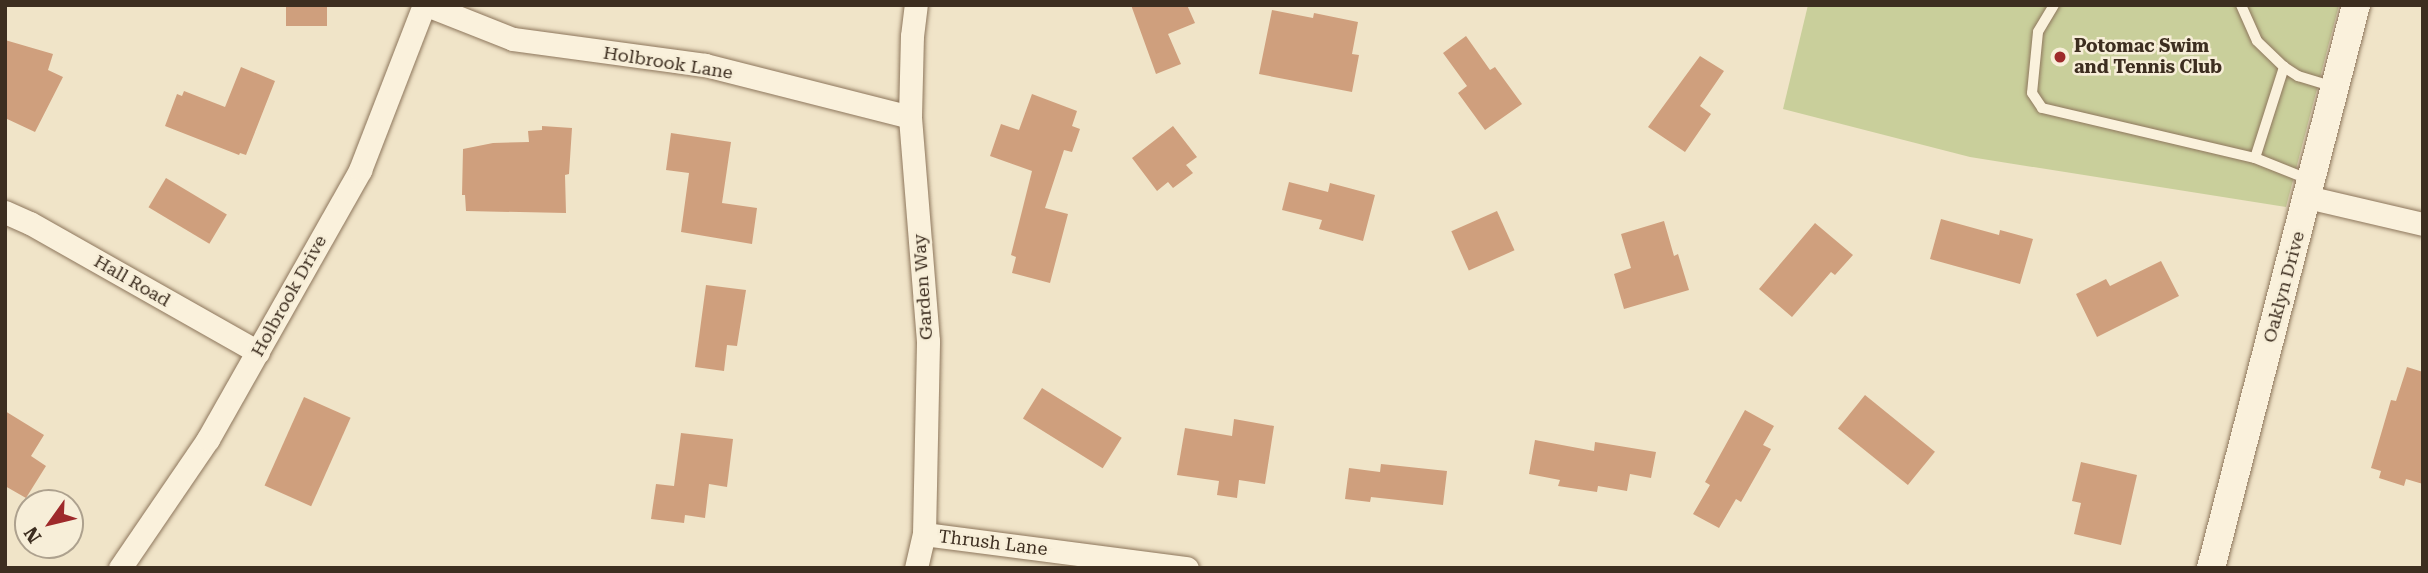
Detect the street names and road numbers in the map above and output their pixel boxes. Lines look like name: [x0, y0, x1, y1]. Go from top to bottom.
street label: Holbrook Lane: [602, 42, 734, 84]
street label: Oaklyn Drive: [2259, 229, 2309, 345]
street label: Holbrook Drive: [247, 232, 331, 360]
street label: Garden Way: [909, 233, 937, 341]
street label: Hall Road: [90, 251, 174, 311]
street label: Thrush Lane: [937, 526, 1049, 560]

